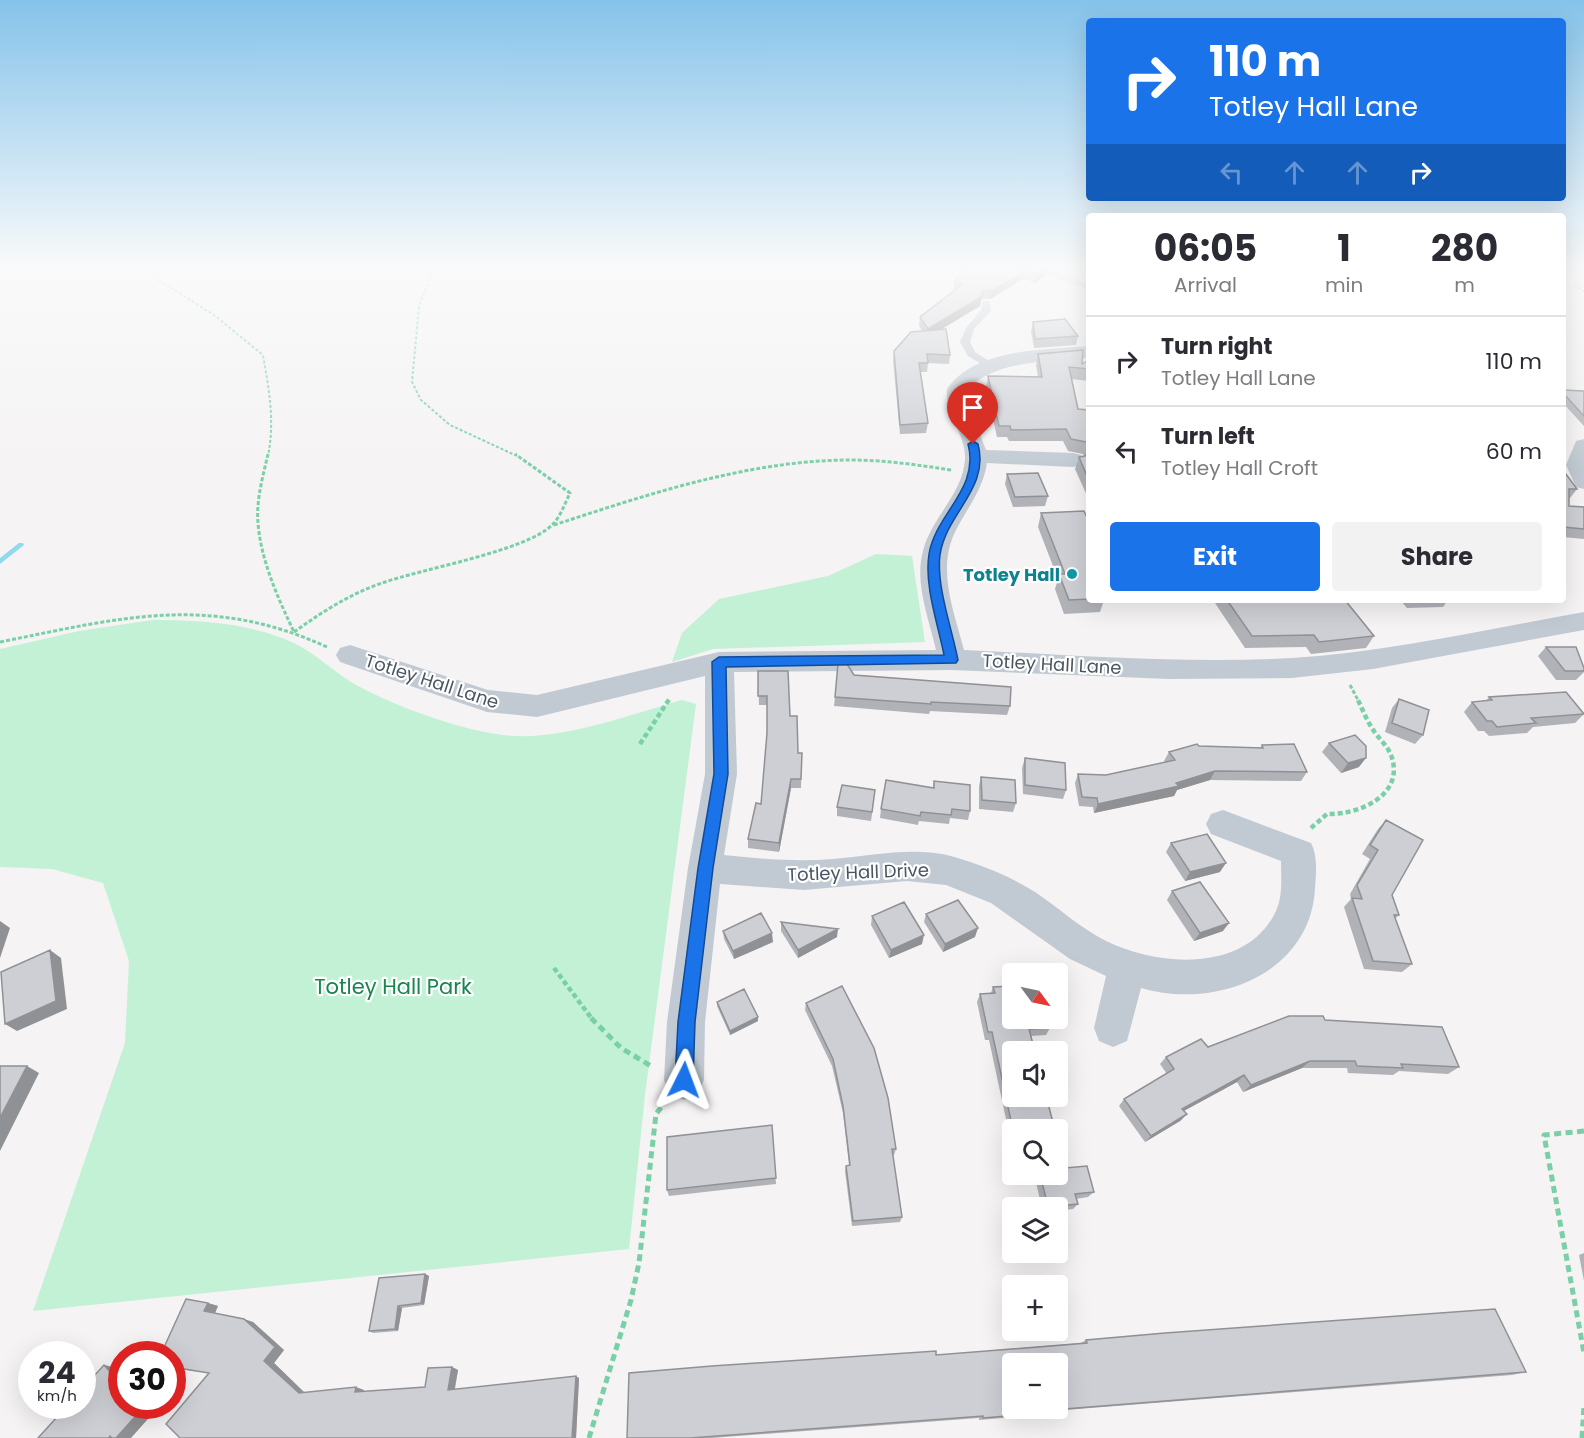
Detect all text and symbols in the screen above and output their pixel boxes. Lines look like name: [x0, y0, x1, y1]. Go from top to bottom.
text: 110 m: [1209, 32, 1321, 91]
icon: right: [1110, 42, 1188, 120]
text: Totley Hall Lane: [1209, 88, 1418, 125]
icon: left: [1215, 156, 1248, 189]
icon: ahead: [1278, 156, 1311, 189]
icon: ahead: [1341, 156, 1374, 189]
icon: right: [1404, 156, 1437, 189]
text: 06:05: [1154, 223, 1257, 274]
text: 1: [1337, 223, 1351, 274]
text: 280: [1431, 223, 1498, 274]
text: Arrival: [1174, 271, 1237, 299]
text: min: [1325, 271, 1363, 299]
text: m: [1454, 271, 1475, 299]
text: Turn right: [1161, 331, 1272, 362]
icon: right: [1110, 345, 1143, 378]
text: 110 m: [1486, 346, 1542, 377]
text: Totley Hall Lane: [1161, 364, 1316, 392]
pin: [947, 382, 998, 444]
icon: arrive: [956, 391, 989, 424]
text: Turn left: [1161, 421, 1255, 452]
icon: left: [1110, 435, 1143, 468]
text: 60 m: [1486, 436, 1542, 467]
text: Totley Hall Croft: [1161, 454, 1318, 482]
button: Exit: [1110, 522, 1320, 591]
button: Share: [1332, 522, 1542, 591]
place label: Totley Hall: [963, 562, 1060, 587]
marker: Totley Hall: [1065, 567, 1079, 581]
street label: Totley Hall Lane: [362, 648, 502, 714]
street label: Totley Hall Lane: [982, 648, 1122, 680]
street label: Totley Hall Drive: [787, 857, 929, 887]
north arrow: [1002, 963, 1068, 1029]
map controls: [1002, 963, 1068, 1419]
park label: Totley Hall Park: [314, 972, 472, 1001]
button: sound: [1002, 1041, 1068, 1107]
position arrow: [652, 1048, 716, 1112]
button: search: [1002, 1119, 1068, 1185]
button: layers: [1002, 1197, 1068, 1263]
button: +: [1002, 1275, 1068, 1341]
speed limit sign: 30: [108, 1341, 186, 1419]
text: 24: [38, 1351, 76, 1394]
button: −: [1002, 1353, 1068, 1419]
text: km/h: [37, 1385, 77, 1406]

